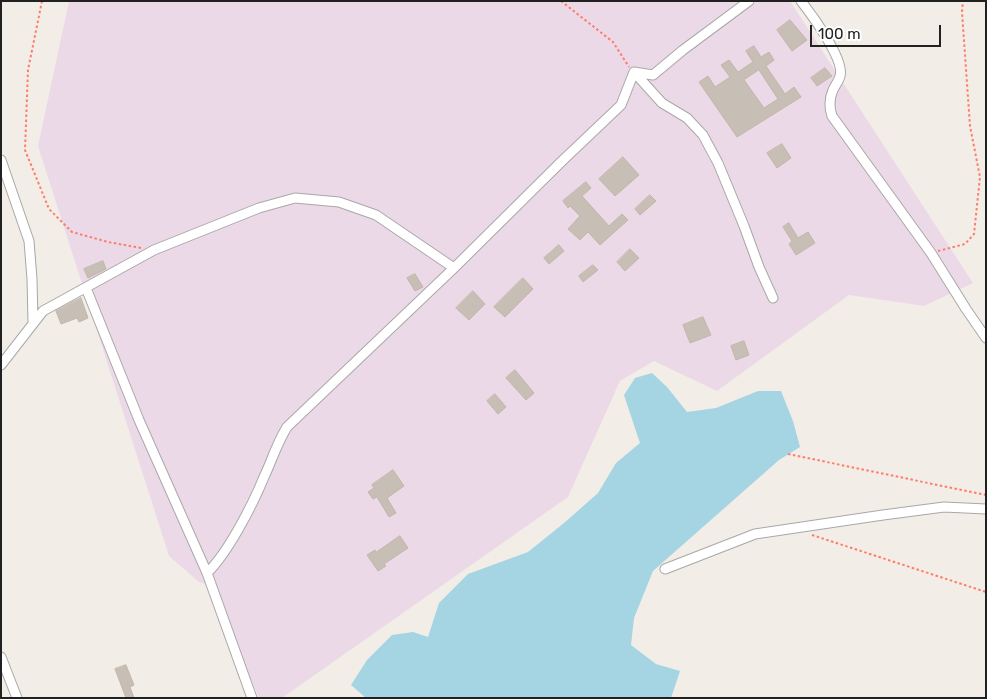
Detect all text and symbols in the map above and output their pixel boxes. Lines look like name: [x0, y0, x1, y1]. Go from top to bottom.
scale bar: [812, 15, 943, 47]
text: 100 m: [818, 25, 860, 43]

